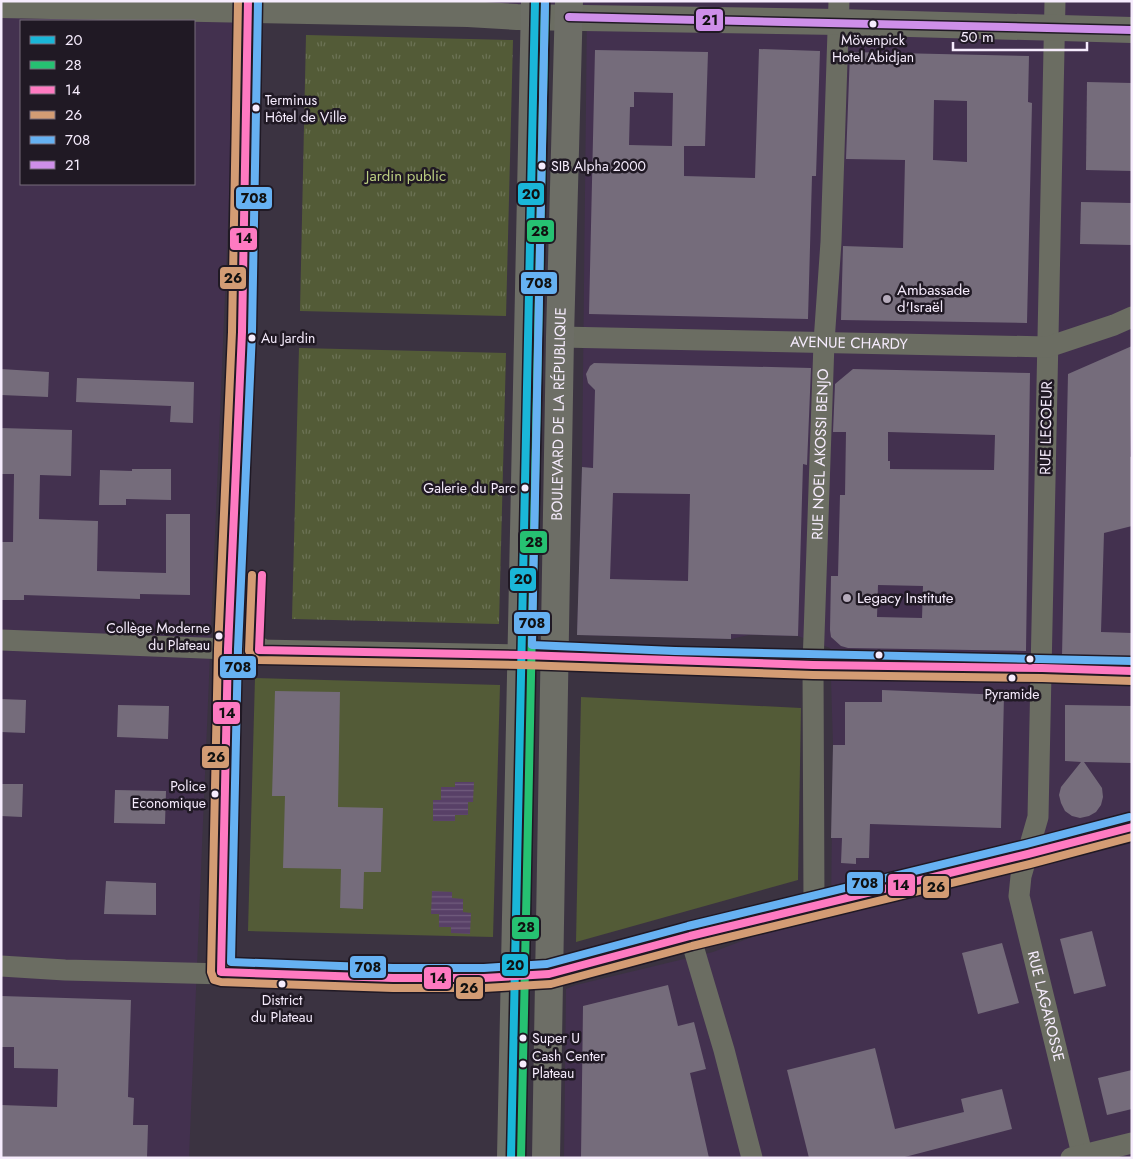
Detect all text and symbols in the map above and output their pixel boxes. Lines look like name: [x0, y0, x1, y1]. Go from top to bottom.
line badge: 21: [695, 8, 724, 32]
text: 21: [702, 10, 718, 30]
marker: Mövenpick Hotel Abidjan: [868, 19, 878, 29]
legend: [20, 20, 195, 185]
scale bar: [953, 20, 1087, 52]
text: 50 m: [960, 26, 994, 48]
text: 20: [65, 29, 83, 51]
place label: Mövenpick Hotel Abidjan: [832, 30, 914, 67]
text: 28: [65, 54, 82, 76]
text: 14: [65, 79, 81, 101]
place label: Terminus Hôtel de Ville: [265, 90, 347, 127]
marker: Terminus Hôtel de Ville: [251, 103, 261, 113]
text: 26: [65, 104, 82, 126]
text: 708: [65, 129, 90, 151]
text: 21: [65, 154, 80, 176]
place label: SIB Alpha 2000: [551, 156, 646, 176]
marker: SIB Alpha 2000: [537, 161, 547, 171]
park label: Jardin public: [364, 165, 446, 187]
line badge: 20: [517, 182, 545, 206]
text: 20: [522, 184, 540, 204]
line badge: 708: [235, 186, 273, 210]
text: 708: [241, 188, 267, 208]
line badge: 28: [526, 219, 555, 243]
text: 28: [531, 221, 549, 241]
line badge: 14: [229, 227, 258, 251]
text: 14: [236, 228, 253, 248]
line badge: 26: [219, 266, 247, 290]
text: 26: [224, 268, 242, 288]
line badge: 708: [520, 271, 558, 295]
text: 708: [526, 273, 552, 293]
place label: Ambassade d'Israël: [897, 279, 970, 318]
marker: Ambassade d'Israël: [881, 293, 893, 305]
street label: BOULEVARD DE LA RÉPUBLIQUE: [546, 307, 572, 521]
place label: Au Jardin: [261, 328, 315, 348]
street label: AVENUE CHARDY: [790, 331, 909, 355]
marker: Au Jardin: [247, 333, 257, 343]
street label: RUE NOEL AKOSSI BENJO: [806, 368, 834, 540]
street label: RUE LECOEUR: [1034, 380, 1058, 475]
place label: Galerie du Parc: [423, 478, 516, 498]
marker: Galerie du Parc: [520, 483, 530, 493]
line badge: 28: [519, 530, 548, 554]
text: 28: [525, 532, 543, 552]
line badge: 20: [509, 567, 537, 592]
text: 20: [514, 569, 532, 589]
place label: Legacy Institute: [857, 587, 954, 609]
marker: Legacy Institute: [841, 592, 853, 604]
line badge: 708: [513, 611, 551, 635]
text: 708: [519, 613, 545, 633]
place label: Collège Moderne du Plateau: [106, 618, 210, 655]
marker: Collège Moderne du Plateau: [214, 631, 224, 641]
unlabelled marker: [874, 650, 884, 660]
unlabelled marker: [1025, 654, 1035, 664]
line badge: 708: [219, 655, 257, 679]
text: 708: [225, 657, 251, 677]
marker: Pyramide: [1007, 673, 1017, 683]
place label: Pyramide: [984, 684, 1040, 704]
line badge: 14: [212, 701, 241, 725]
text: 14: [219, 703, 236, 723]
line badge: 26: [201, 745, 230, 769]
text: 26: [207, 747, 225, 767]
place label: Police Economique: [132, 776, 206, 813]
marker: Police Economique: [210, 789, 220, 799]
line badge: 708: [846, 871, 884, 895]
text: 708: [852, 873, 878, 893]
line badge: 14: [887, 873, 916, 897]
text: 14: [893, 875, 910, 895]
line badge: 26: [922, 875, 950, 899]
text: 26: [927, 877, 945, 897]
line badge: 28: [511, 916, 540, 940]
text: 28: [517, 917, 535, 937]
street label: RUE LAGAROSSE: [1022, 948, 1070, 1064]
line badge: 20: [501, 953, 529, 977]
line badge: 708: [349, 955, 387, 979]
text: 20: [506, 955, 524, 975]
text: 708: [355, 957, 381, 977]
line badge: 14: [423, 966, 452, 990]
text: 14: [430, 968, 447, 988]
line badge: 26: [455, 976, 484, 1000]
text: 26: [460, 978, 478, 998]
marker: District du Plateau: [277, 979, 287, 989]
place label: District du Plateau: [251, 990, 313, 1027]
place label: Super U: [532, 1028, 580, 1048]
marker: Super U: [518, 1033, 528, 1043]
place label: Cash Center Plateau: [532, 1046, 605, 1083]
marker: Cash Center Plateau: [518, 1059, 528, 1069]

